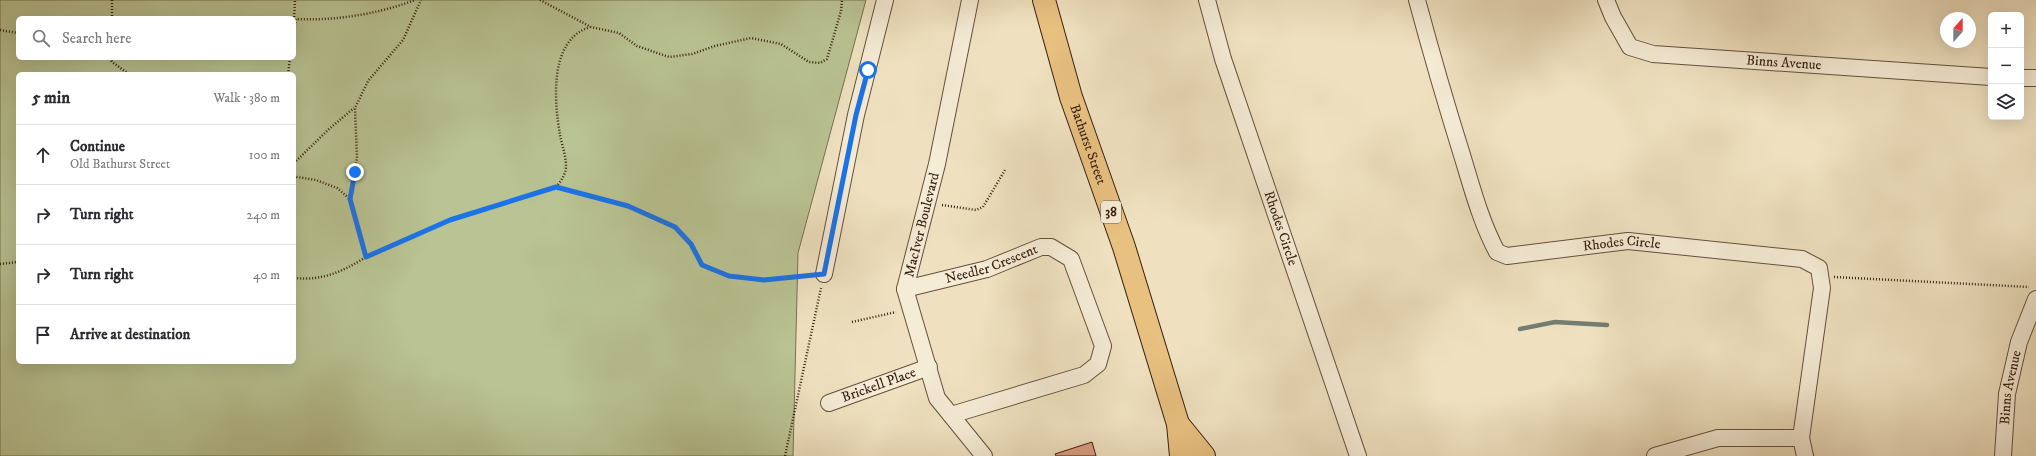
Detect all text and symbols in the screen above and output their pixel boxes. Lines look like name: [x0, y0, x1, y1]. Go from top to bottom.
north arrow: [1940, 12, 1976, 48]
map controls: [1988, 12, 2024, 120]
button: +: [1988, 12, 2024, 48]
search box: [16, 16, 296, 60]
icon: search: [30, 27, 52, 49]
text: Search here: [62, 29, 131, 48]
button: −: [1988, 48, 2024, 84]
street label: Binns Avenue: [1746, 51, 1822, 74]
route start: [859, 61, 877, 79]
button: layers: [1988, 84, 2024, 120]
text: 5 min: [32, 87, 70, 109]
text: Walk · 380 m: [213, 90, 280, 106]
street label: Bathurst Street: [1065, 102, 1110, 187]
text: Continue: [70, 137, 125, 156]
icon: ahead: [32, 144, 54, 166]
text: 100 m: [249, 147, 280, 163]
text: Old Bathurst Street: [70, 156, 170, 172]
route end: [346, 163, 364, 181]
street label: MacIver Boulevard: [900, 171, 944, 279]
street label: Rhodes Circle: [1260, 189, 1302, 268]
road number: 38: [1101, 201, 1121, 223]
icon: right: [32, 204, 54, 226]
text: Turn right: [70, 205, 133, 224]
text: 240 m: [247, 207, 280, 223]
street label: Rhodes Circle: [1582, 232, 1662, 256]
street label: Needler Crescent: [943, 240, 1041, 288]
icon: right: [32, 264, 54, 286]
text: Turn right: [70, 265, 133, 284]
text: 40 m: [253, 267, 280, 283]
icon: arrive: [32, 324, 54, 346]
text: Arrive at destination: [70, 325, 190, 344]
street label: Binns Avenue: [1996, 348, 2026, 425]
street label: Brickell Place: [839, 363, 919, 407]

